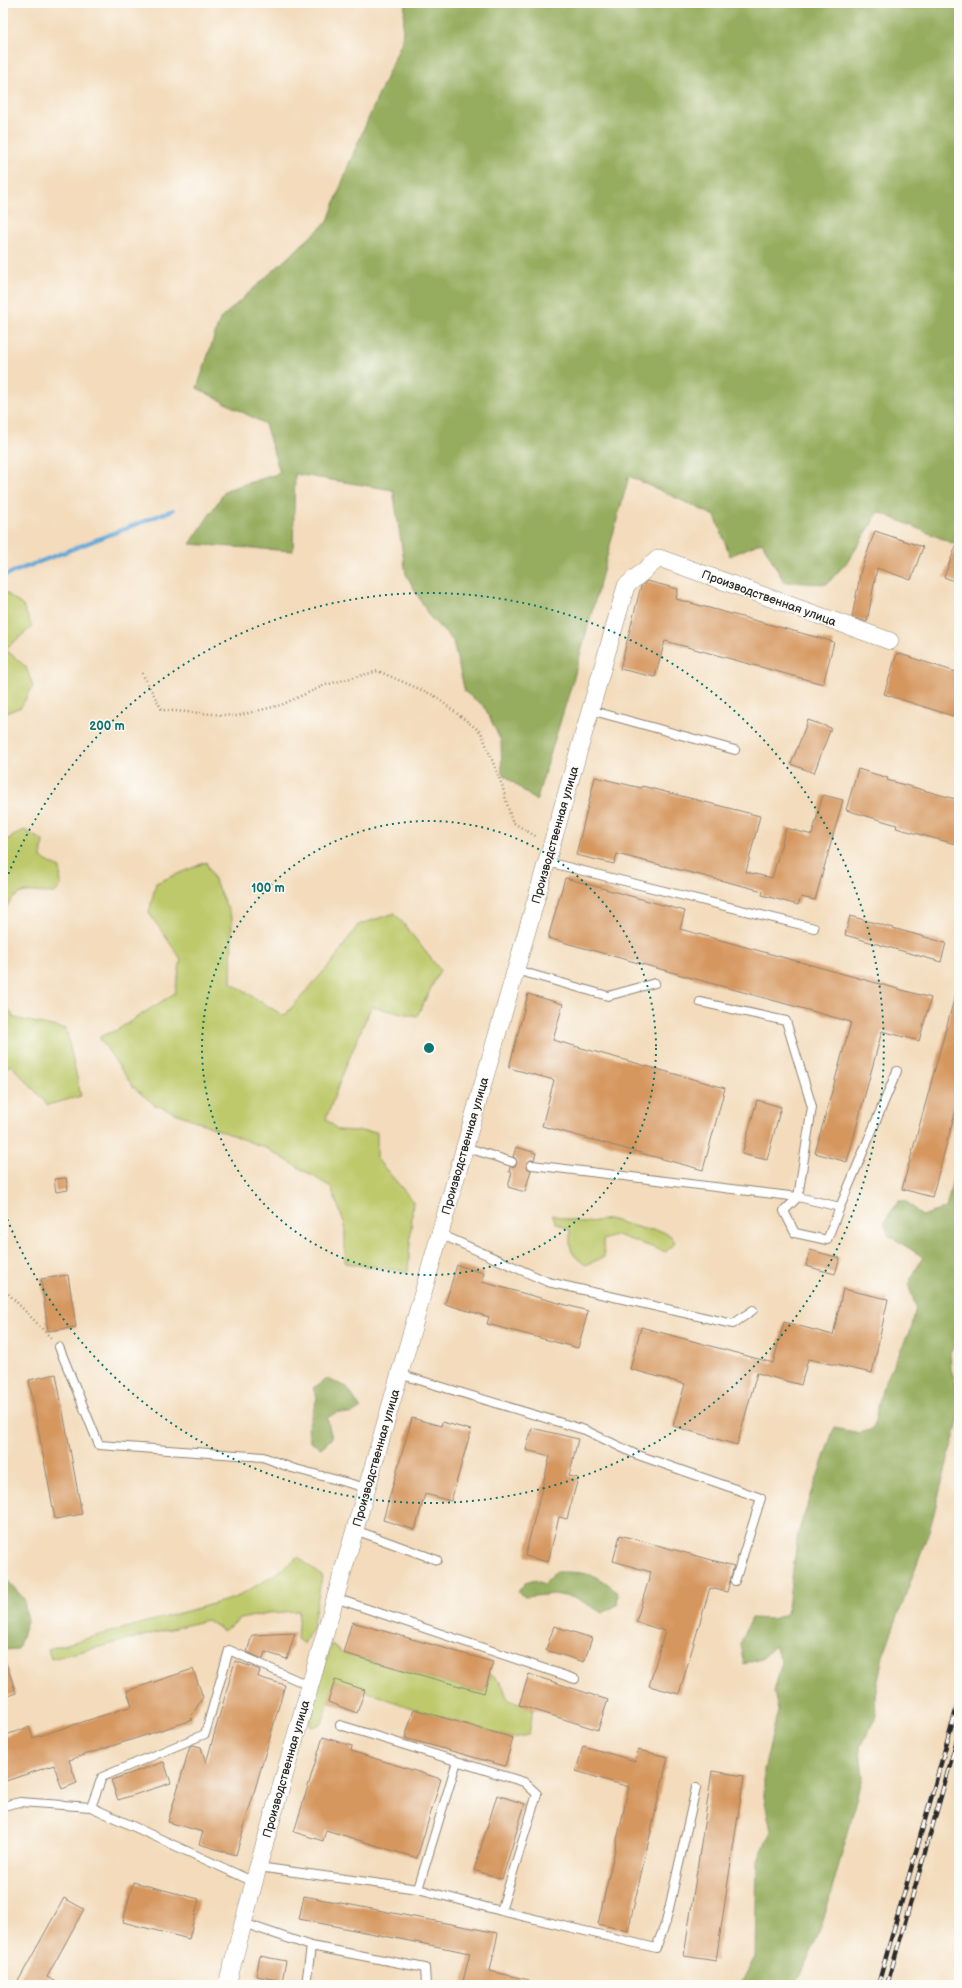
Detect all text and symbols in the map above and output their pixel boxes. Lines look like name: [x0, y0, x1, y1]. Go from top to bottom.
street label: Производственная улица: [699, 567, 838, 630]
text: 200 m: [89, 719, 125, 734]
street label: Производственная улица: [529, 765, 582, 906]
text: 100 m: [251, 881, 285, 896]
centre of rings: [422, 1041, 436, 1055]
street label: Производственная улица: [439, 1076, 492, 1217]
street label: Производственная улица: [350, 1388, 403, 1529]
street label: Производственная улица: [260, 1699, 313, 1840]

